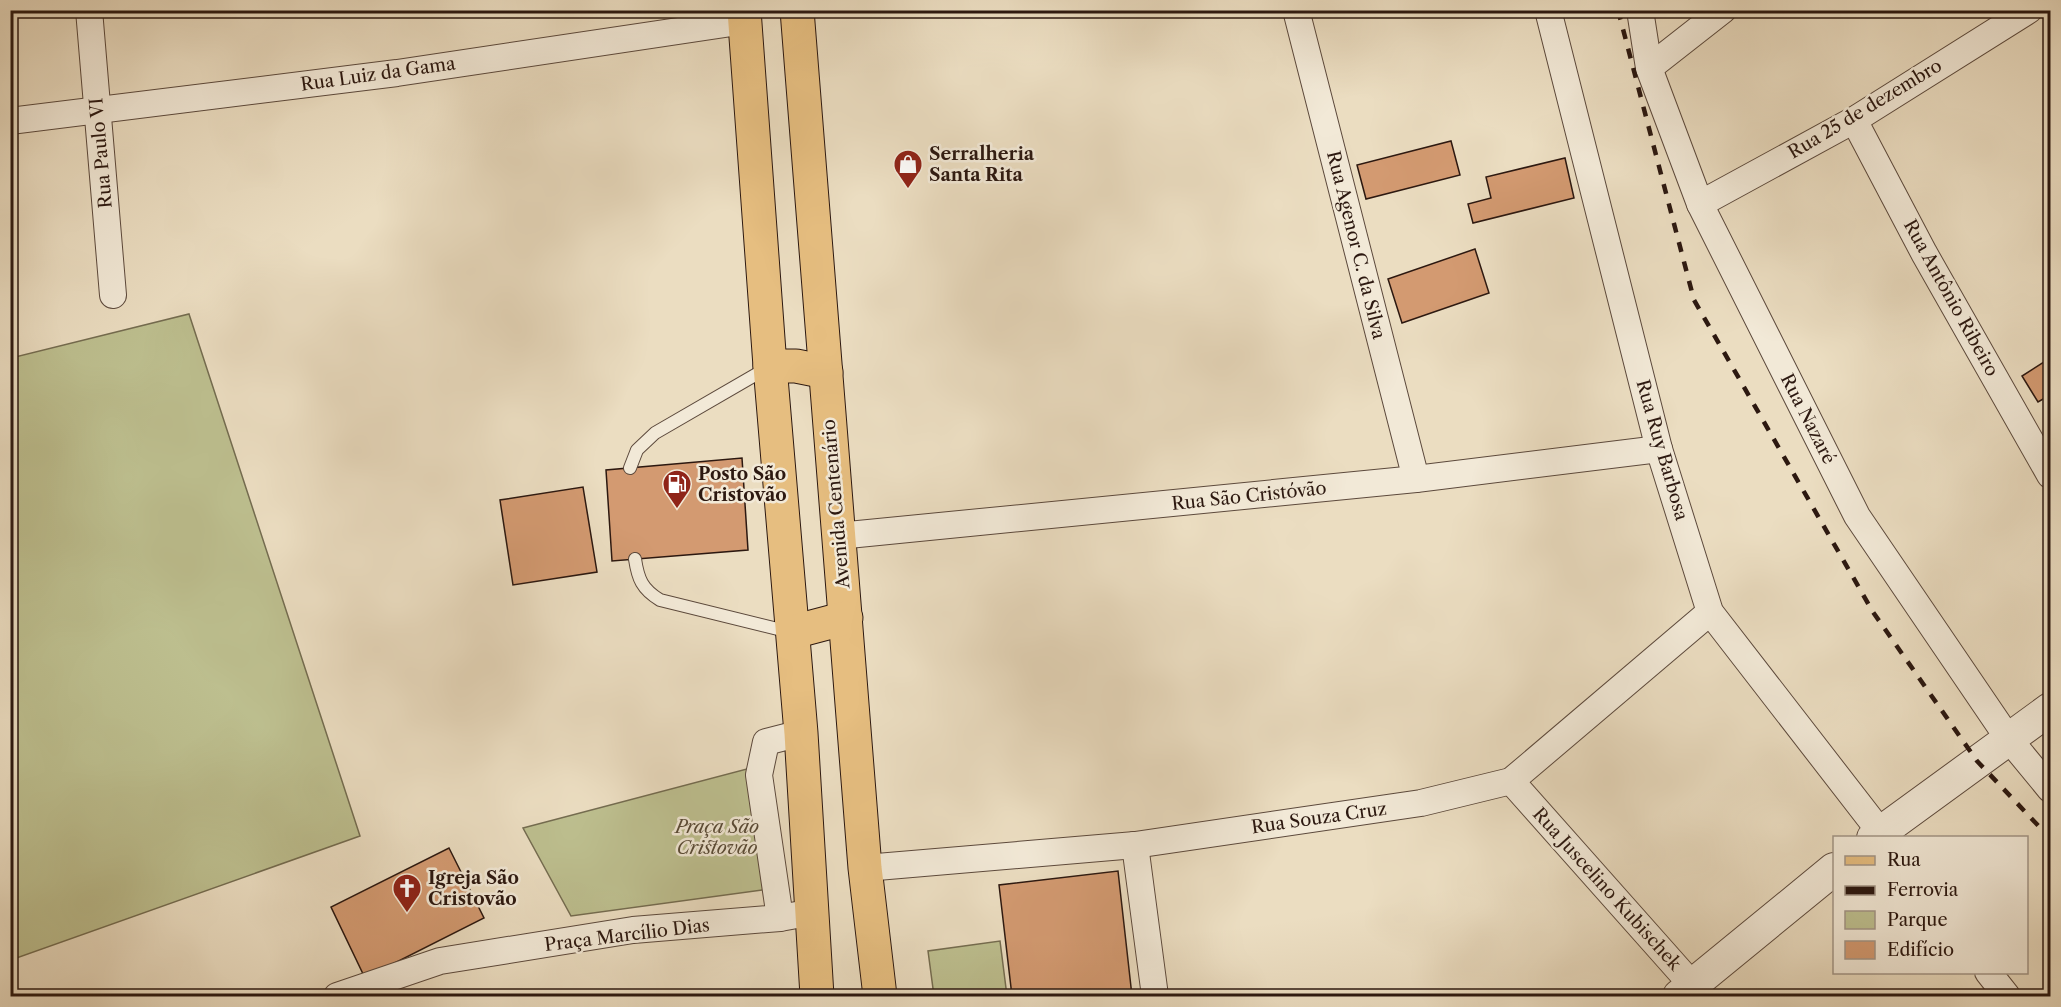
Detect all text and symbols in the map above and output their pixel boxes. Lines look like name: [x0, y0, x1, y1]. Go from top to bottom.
street label: Rua Luiz da Gama: [299, 52, 457, 96]
street label: Rua 25 de dezembro: [1784, 54, 1946, 164]
street label: Rua Paulo VI: [85, 97, 117, 209]
place label: Serralheria Santa Rita: [929, 143, 1035, 186]
shop icon: Serralheria Santa Rita: [892, 148, 924, 190]
street label: Rua Agenor C. da Silva: [1322, 149, 1390, 342]
street label: Rua Antônio Ribeiro: [1899, 216, 2003, 380]
street label: Rua Nazaré: [1776, 370, 1840, 468]
street label: Rua Ruy Barbosa: [1631, 377, 1693, 523]
street label: Avenida Centenário: [818, 418, 854, 591]
place label: Posto São Cristovão: [698, 463, 787, 506]
fuel station icon: Posto São Cristovão: [661, 468, 693, 510]
street label: Rua São Cristóvão: [1170, 477, 1328, 515]
street label: Rua Souza Cruz: [1250, 798, 1388, 838]
street label: Rua Juscelino Kubischek: [1528, 803, 1687, 976]
park label: Praça São Cristovão: [673, 816, 759, 859]
legend: [1833, 836, 2028, 974]
text: Rua: [1887, 849, 1921, 871]
place label: Igreja São Cristovão: [428, 867, 519, 910]
church icon: Igreja São Cristovão: [391, 872, 423, 914]
text: Ferrovia: [1887, 879, 1959, 901]
text: Parque: [1887, 909, 1948, 931]
street label: Praça Marcílio Dias: [543, 914, 711, 956]
text: Edifício: [1887, 939, 1954, 961]

